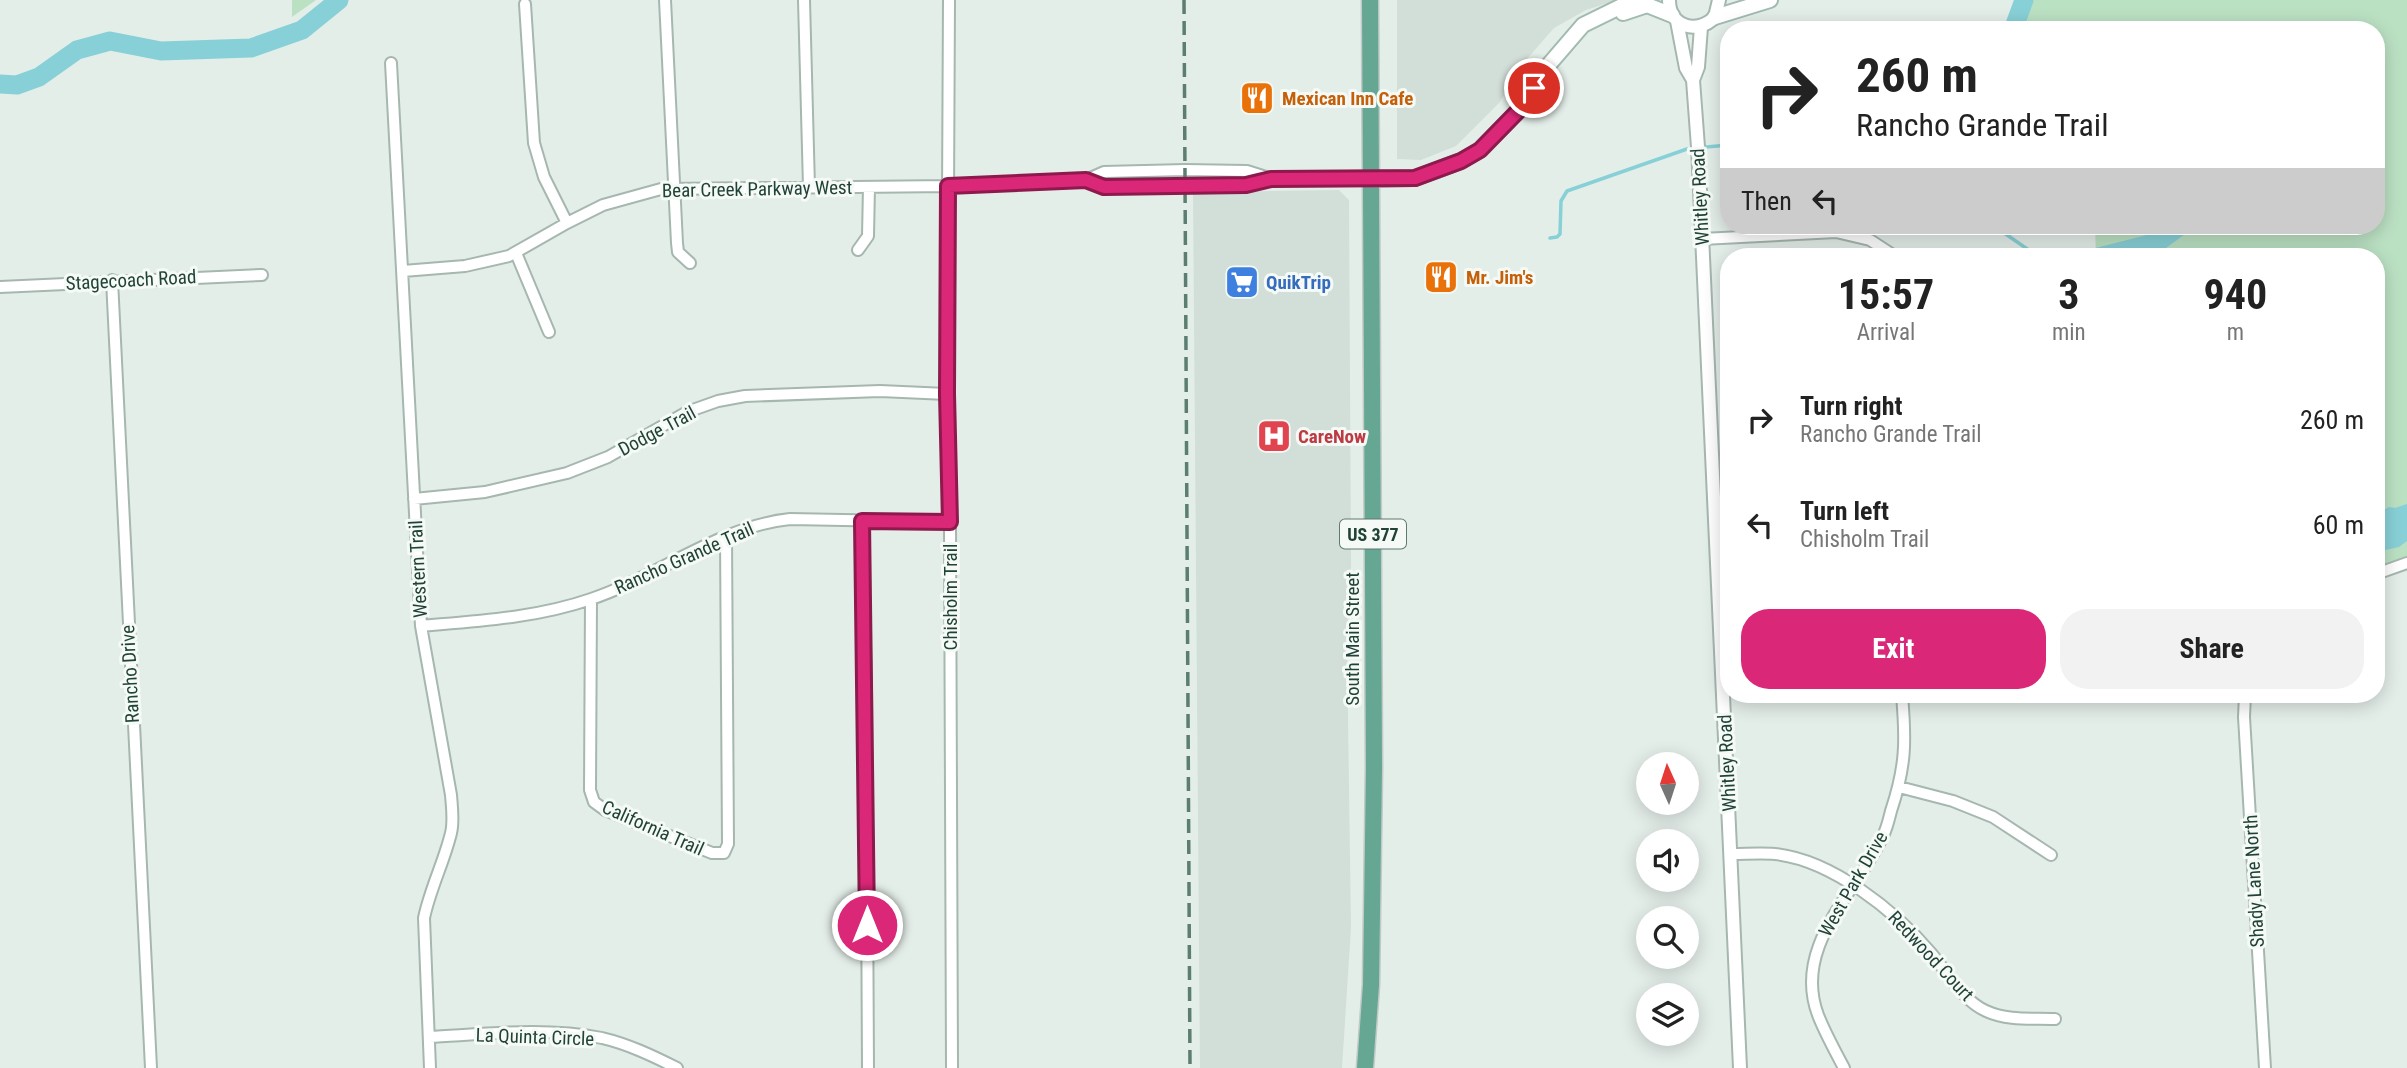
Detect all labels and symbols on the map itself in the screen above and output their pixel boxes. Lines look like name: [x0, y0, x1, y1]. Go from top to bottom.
pin: [1504, 58, 1564, 118]
restaurant icon: Mexican Inn Cafe: [1238, 79, 1276, 117]
place label: Mexican Inn Cafe: [1282, 87, 1413, 110]
street label: Whitley Road: [1686, 148, 1714, 246]
street label: Bear Creek Parkway West: [662, 176, 852, 202]
restaurant icon: Mr. Jim's: [1422, 258, 1460, 296]
supermarket icon: QuikTrip: [1223, 263, 1261, 301]
street label: Stagecoach Road: [65, 265, 197, 295]
place label: Mr. Jim's: [1466, 266, 1533, 289]
place label: QuikTrip: [1266, 271, 1331, 294]
street label: Dodge Trail: [614, 401, 700, 461]
hospital icon: CareNow: [1255, 417, 1293, 455]
place label: CareNow: [1298, 425, 1366, 448]
street label: Rancho Grande Trail: [611, 517, 757, 599]
street label: Western Trail: [404, 520, 432, 618]
road number: US 377: [1340, 520, 1406, 548]
street label: Chisholm Trail: [939, 544, 962, 650]
street label: South Main Street: [1341, 572, 1364, 706]
street label: Rancho Drive: [116, 624, 144, 724]
street label: Whitley Road: [1713, 714, 1741, 812]
north arrow: [1636, 752, 1699, 816]
street label: California Trail: [599, 795, 707, 861]
street label: Shady Lane North: [2239, 814, 2269, 948]
street label: West Park Drive: [1814, 827, 1892, 941]
position arrow: [830, 888, 904, 962]
street label: Redwood Court: [1883, 906, 1979, 1006]
street label: La Quinta Circle: [475, 1023, 595, 1051]

